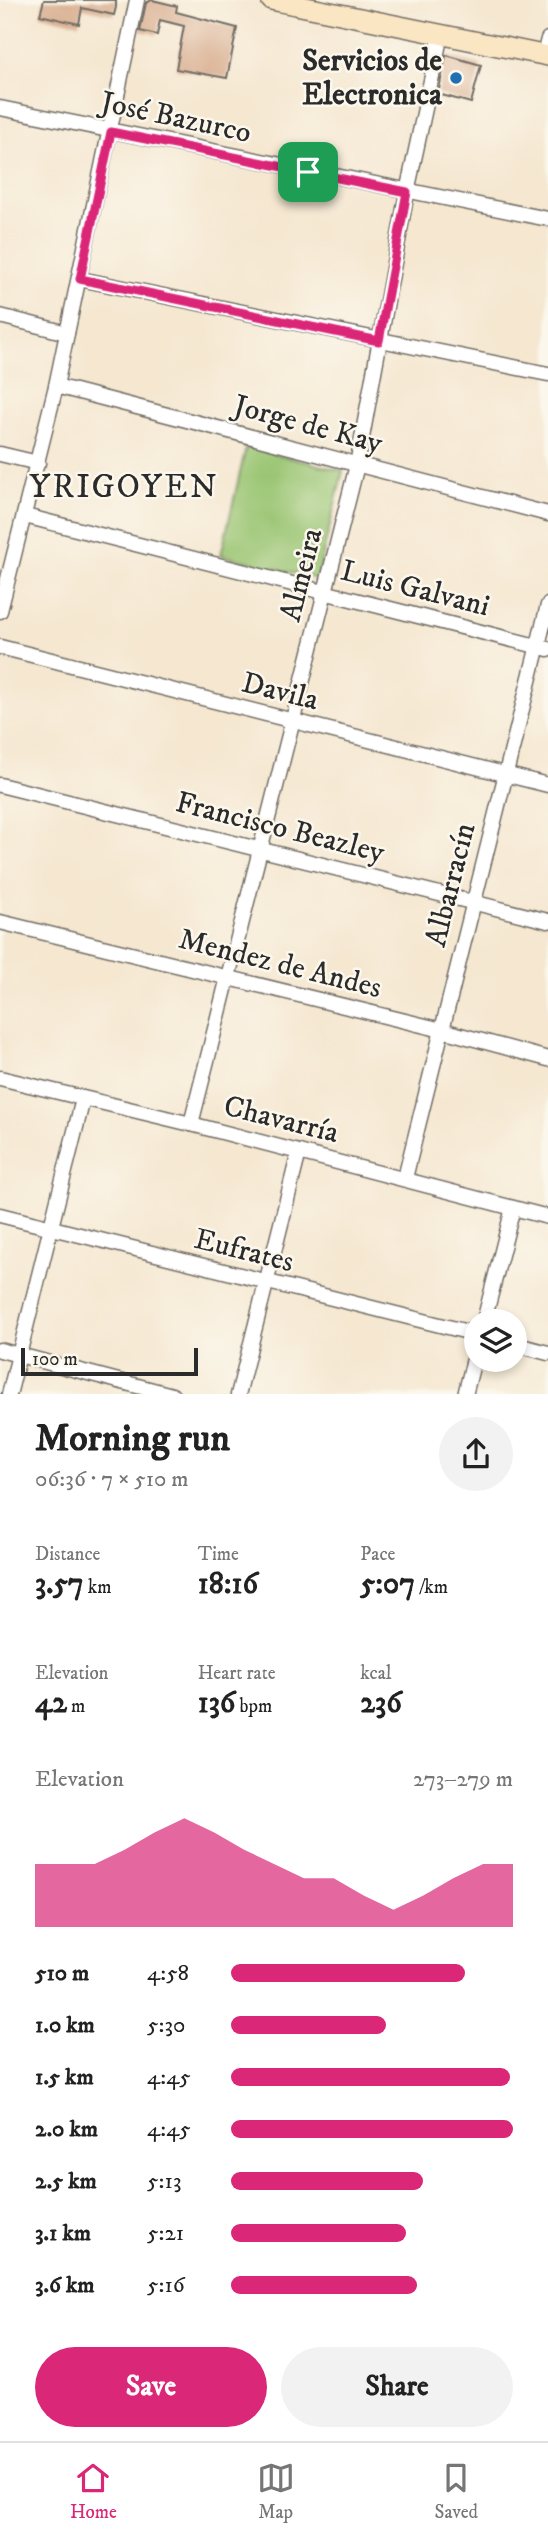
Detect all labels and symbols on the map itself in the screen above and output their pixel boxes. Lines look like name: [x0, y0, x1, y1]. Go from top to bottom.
place label: Servicios de Electronica: [302, 43, 443, 114]
marker: Servicios de Electronica: [448, 70, 464, 86]
street label: José Bazurco: [95, 83, 254, 152]
pin: [278, 142, 338, 202]
street label: Jorge de Kay: [227, 387, 387, 463]
district label: YRIGOYEN: [29, 467, 219, 508]
street label: Almeira: [273, 524, 331, 625]
street label: Luis Galvani: [337, 553, 493, 625]
street label: Davila: [238, 665, 322, 719]
street label: Francisco Beazley: [172, 784, 389, 872]
street label: Albarracín: [418, 819, 484, 951]
street label: Mendez de Andes: [175, 921, 385, 1007]
street label: Chavarría: [220, 1088, 343, 1152]
street label: Eufrates: [190, 1221, 298, 1281]
scale bar: [21, 1346, 198, 1377]

